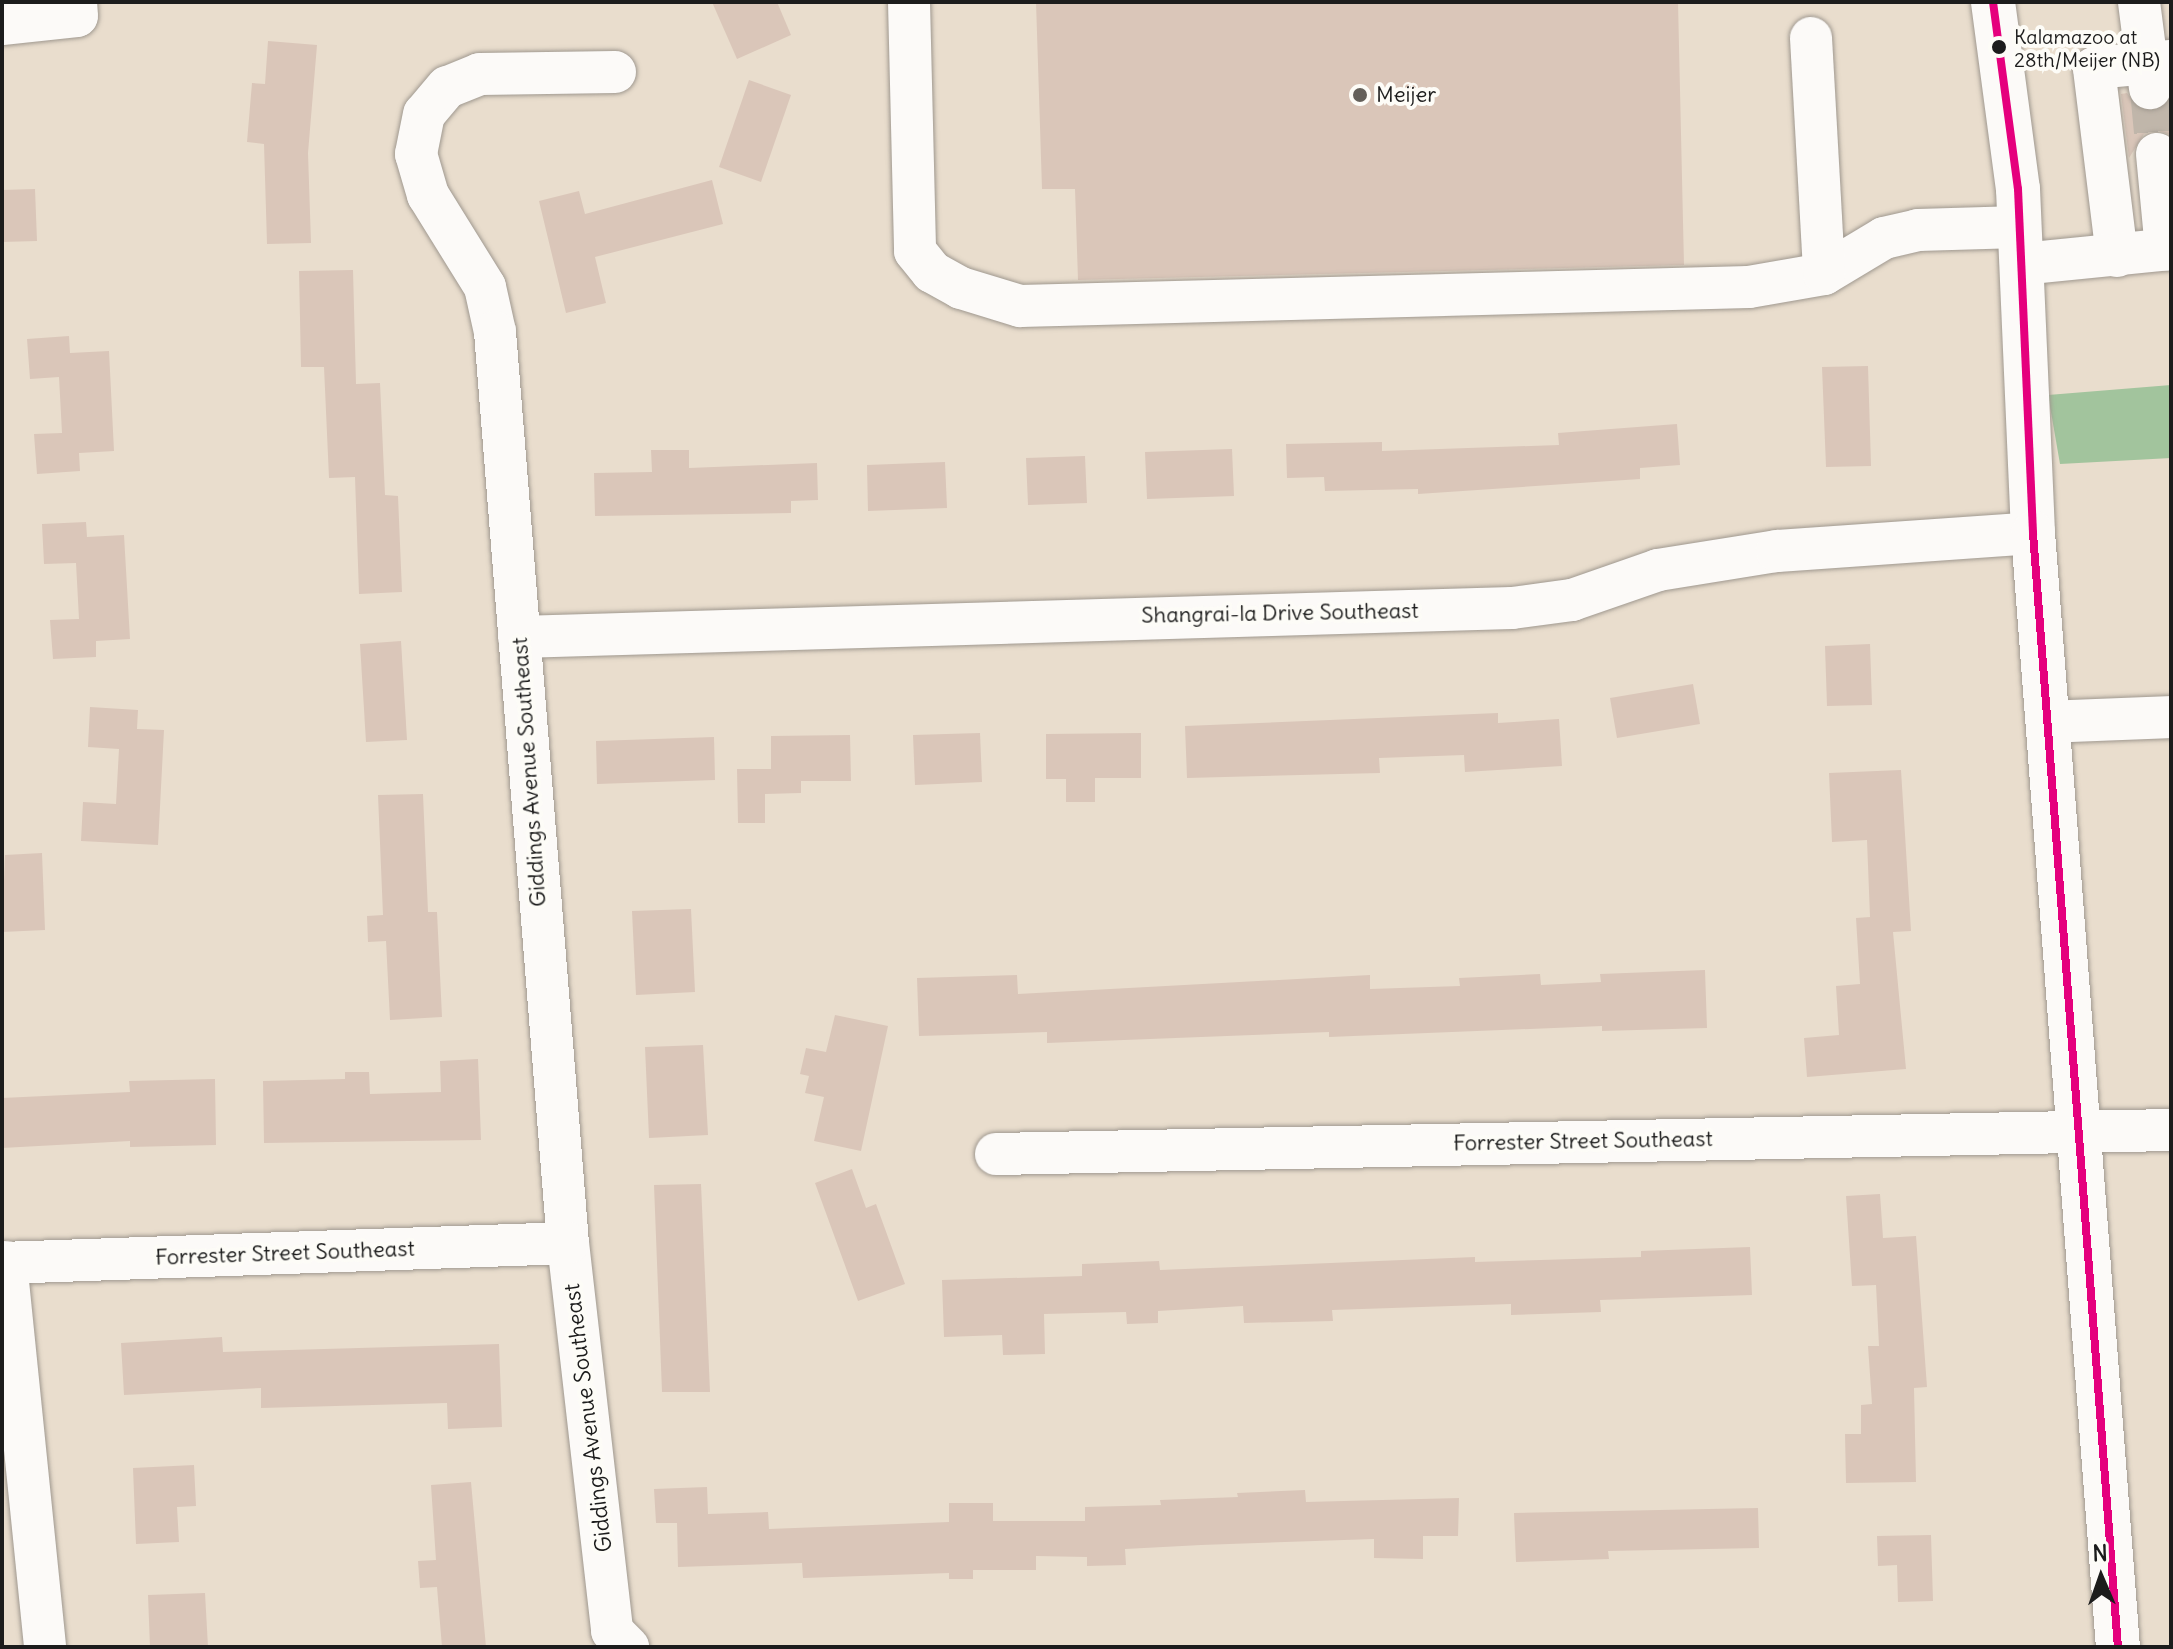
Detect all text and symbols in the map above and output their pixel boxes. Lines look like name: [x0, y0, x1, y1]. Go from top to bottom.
place label: Kalamazoo at 28th/Meijer (NB): [2014, 24, 2160, 71]
marker: Kalamazoo at 28th/Meijer (NB): [1991, 39, 2007, 55]
place label: Meijer: [1376, 82, 1436, 108]
marker: Meijer: [1351, 86, 1369, 104]
street label: Shangrai-la Drive Southeast: [1141, 597, 1419, 629]
street label: Giddings Avenue Southeast: [506, 636, 552, 908]
street label: Forrester Street Southeast: [1453, 1126, 1713, 1156]
street label: Forrester Street Southeast: [155, 1235, 415, 1271]
street label: Giddings Avenue Southeast: [558, 1282, 618, 1554]
north arrow: [2061, 1537, 2141, 1617]
text: N: [2092, 1539, 2108, 1567]

